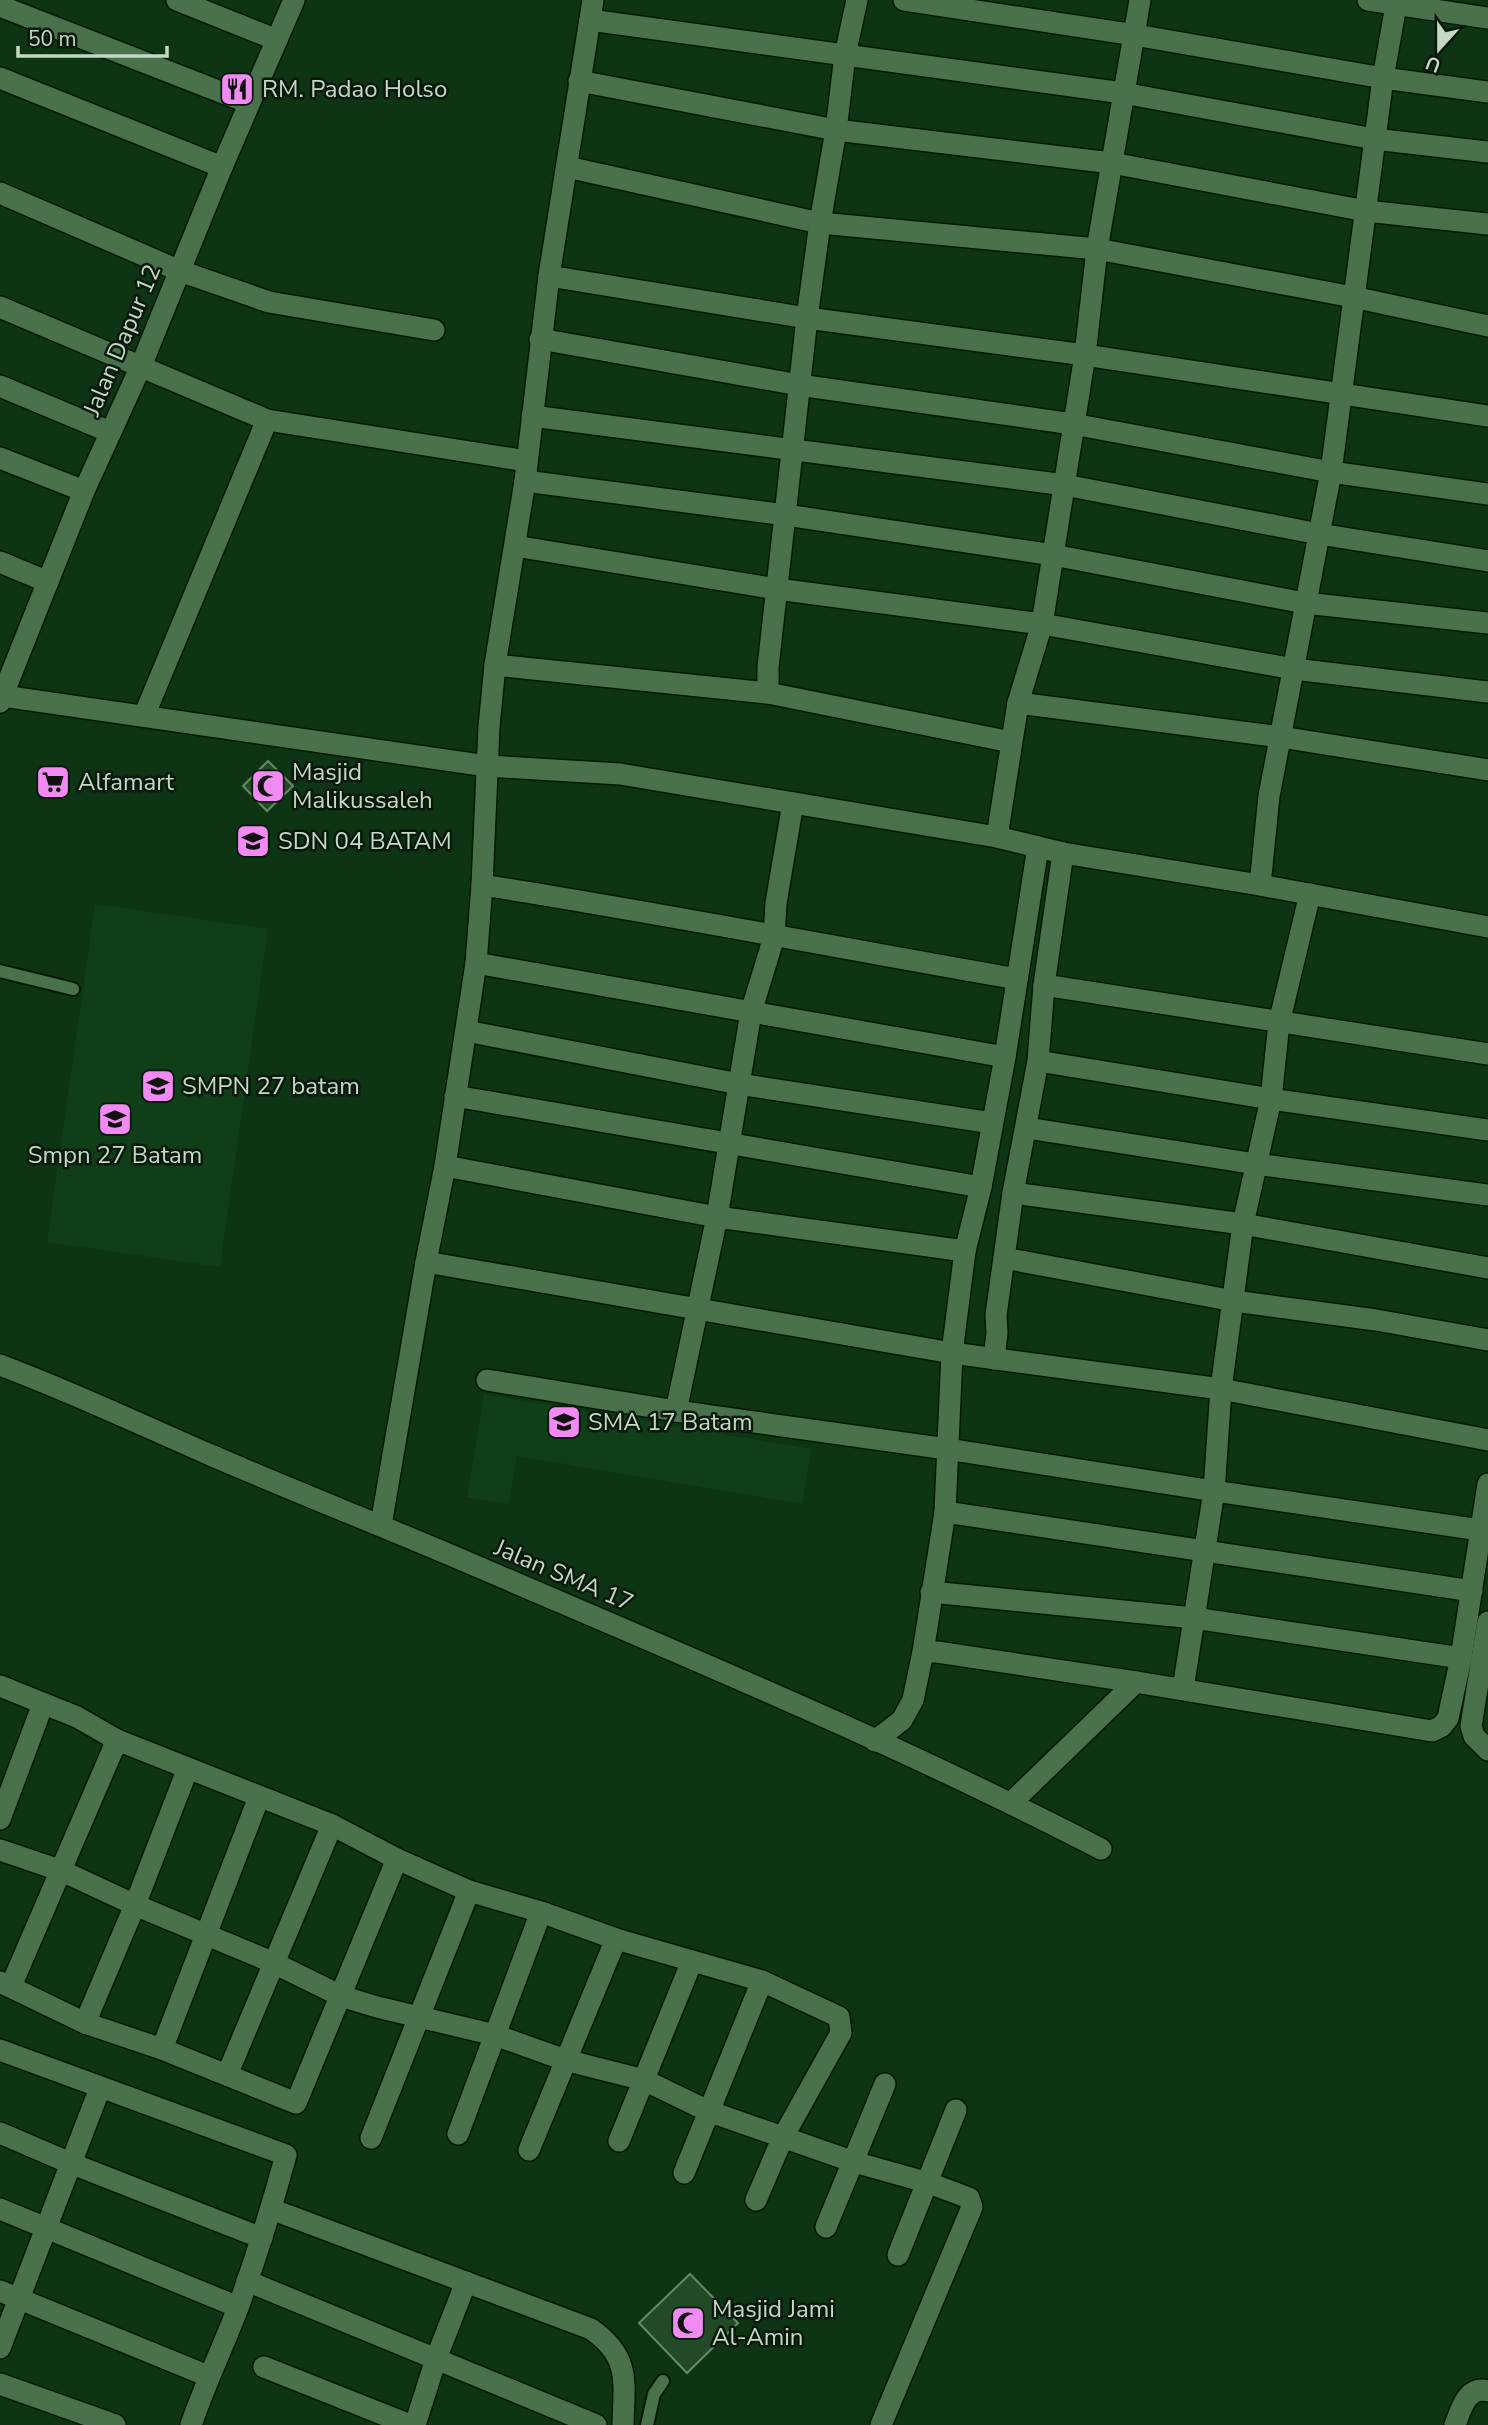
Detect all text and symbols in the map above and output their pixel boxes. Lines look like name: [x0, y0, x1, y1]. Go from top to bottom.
scale bar: [18, 14, 166, 58]
north arrow: [1404, 14, 1474, 84]
text: 50 m: [28, 25, 77, 53]
text: U: [1422, 49, 1444, 79]
restaurant icon: RM. Padao Holso: [218, 70, 256, 108]
place label: RM. Padao Holso: [262, 73, 447, 105]
street label: Jalan Dapur 12: [75, 259, 168, 422]
place label: Masjid Malikussaleh: [292, 756, 433, 816]
supermarket icon: Alfamart: [34, 763, 72, 801]
place label: Alfamart: [78, 766, 175, 798]
mosque icon: Masjid Malikussaleh: [249, 767, 287, 805]
school or university icon: SDN 04 BATAM: [234, 822, 272, 860]
place label: SDN 04 BATAM: [278, 825, 452, 857]
school or university icon: SMPN 27 batam: [139, 1067, 177, 1105]
place label: SMPN 27 batam: [182, 1070, 360, 1102]
school or university icon: Smpn 27 Batam: [96, 1100, 134, 1138]
place label: Smpn 27 Batam: [28, 1139, 202, 1171]
school or university icon: SMA 17 Batam: [545, 1403, 583, 1441]
place label: SMA 17 Batam: [588, 1406, 753, 1438]
street label: Jalan SMA 17: [489, 1531, 638, 1619]
place label: Masjid Jami Al-Amin: [712, 2293, 835, 2353]
mosque icon: Masjid Jami Al-Amin: [669, 2304, 707, 2342]

